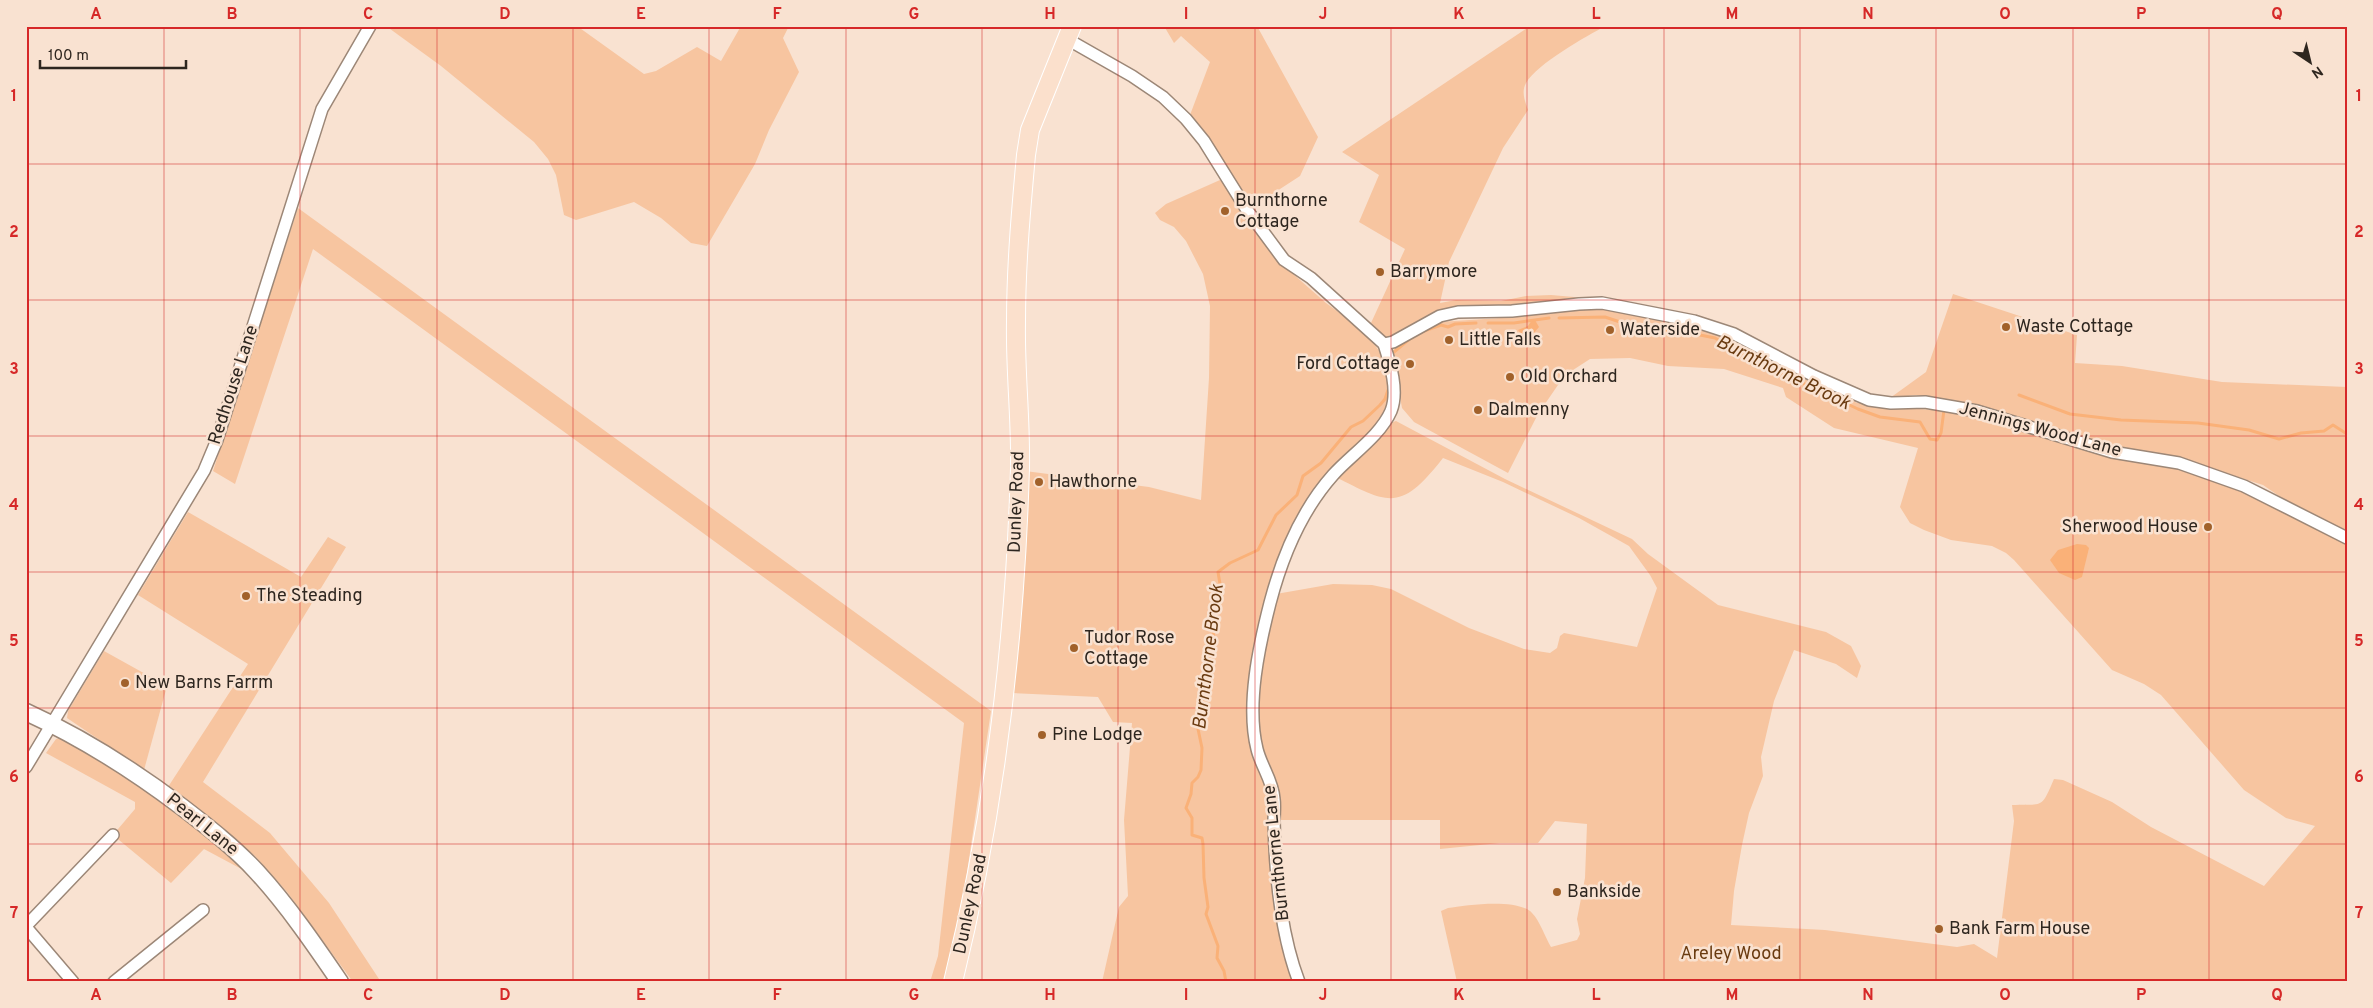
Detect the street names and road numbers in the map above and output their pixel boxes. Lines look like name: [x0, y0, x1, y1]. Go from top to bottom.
street label: Redhouse Lane: [204, 322, 264, 448]
street label: Jennings Wood Lane: [1956, 397, 2124, 463]
street label: Dunley Road: [1004, 451, 1030, 553]
street label: Burnthorne Lane: [1258, 784, 1296, 922]
street label: Pearl Lane: [161, 789, 243, 861]
street label: Dunley Road: [949, 852, 993, 956]

